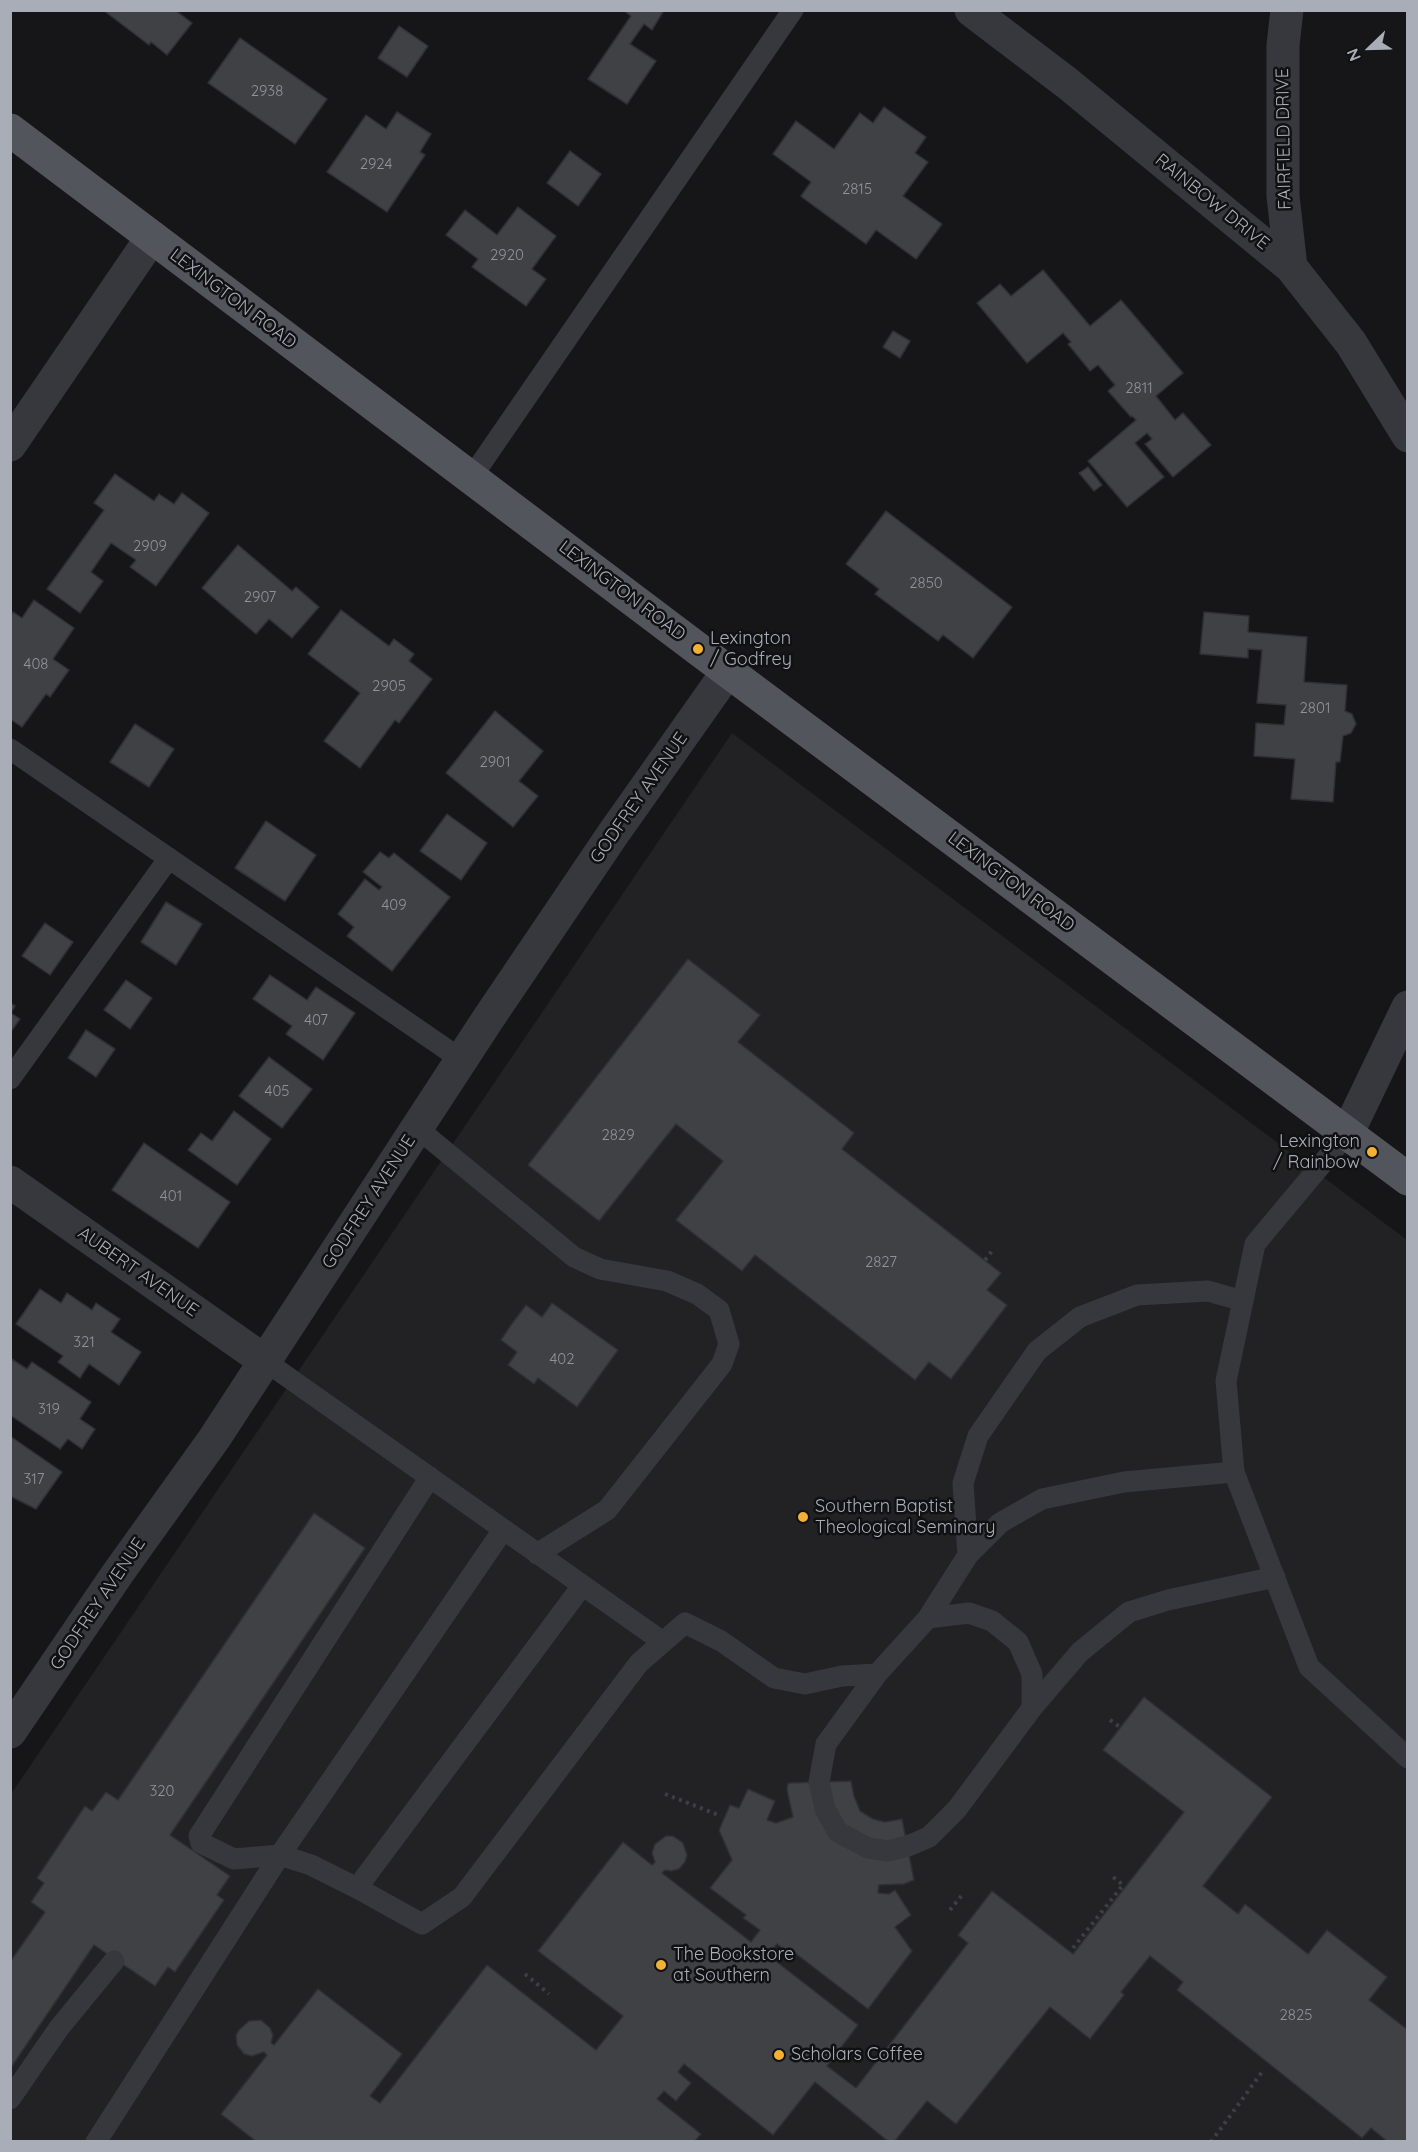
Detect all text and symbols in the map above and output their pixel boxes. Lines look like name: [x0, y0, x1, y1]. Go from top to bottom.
north arrow: [1340, 18, 1400, 78]
text: N: [1342, 46, 1365, 64]
street label: FAIRFIELD DRIVE: [1272, 68, 1296, 210]
house number: 2938: [251, 82, 283, 100]
street label: RAINBOW DRIVE: [1151, 149, 1273, 255]
house number: 2924: [360, 155, 392, 173]
house number: 2815: [842, 180, 872, 198]
street label: LEXINGTON ROAD: [165, 244, 301, 354]
house number: 2920: [490, 246, 524, 264]
house number: 2811: [1125, 379, 1153, 397]
street label: LEXINGTON ROAD: [554, 536, 690, 646]
house number: 2909: [133, 537, 167, 555]
house number: 2850: [909, 574, 943, 592]
house number: 2907: [244, 588, 276, 606]
place label: Lexington / Godfrey: [710, 628, 792, 670]
marker: Lexington / Godfrey: [691, 642, 705, 656]
house number: 408: [24, 655, 48, 673]
house number: 2905: [372, 677, 406, 695]
house number: 2801: [1300, 699, 1330, 717]
street label: GODFREY AVENUE: [586, 728, 692, 868]
house number: 2901: [479, 753, 511, 771]
street label: LEXINGTON ROAD: [943, 827, 1079, 937]
house number: 409: [381, 896, 407, 914]
house number: 407: [304, 1011, 328, 1029]
house number: 405: [264, 1082, 290, 1100]
house number: 2829: [601, 1126, 635, 1144]
street label: GODFREY AVENUE: [318, 1131, 420, 1273]
place label: Lexington / Rainbow: [1273, 1131, 1360, 1174]
marker: Lexington / Rainbow: [1365, 1145, 1379, 1159]
house number: 401: [160, 1187, 182, 1205]
street label: AUBERT AVENUE: [74, 1222, 202, 1322]
house number: 2827: [865, 1253, 897, 1271]
house number: 321: [73, 1333, 95, 1351]
house number: 402: [549, 1350, 575, 1368]
house number: 319: [38, 1400, 60, 1418]
house number: 317: [23, 1470, 45, 1488]
place label: Southern Baptist Theological Seminary: [815, 1496, 995, 1538]
marker: Southern Baptist Theological Seminary: [796, 1510, 810, 1524]
street label: GODFREY AVENUE: [46, 1534, 150, 1674]
house number: 320: [149, 1782, 175, 1800]
place label: The Bookstore at Southern: [673, 1944, 794, 1986]
marker: The Bookstore at Southern: [654, 1958, 668, 1972]
house number: 2825: [1280, 2006, 1312, 2024]
place label: Scholars Coffee: [791, 2044, 923, 2066]
marker: Scholars Coffee: [772, 2048, 786, 2062]

